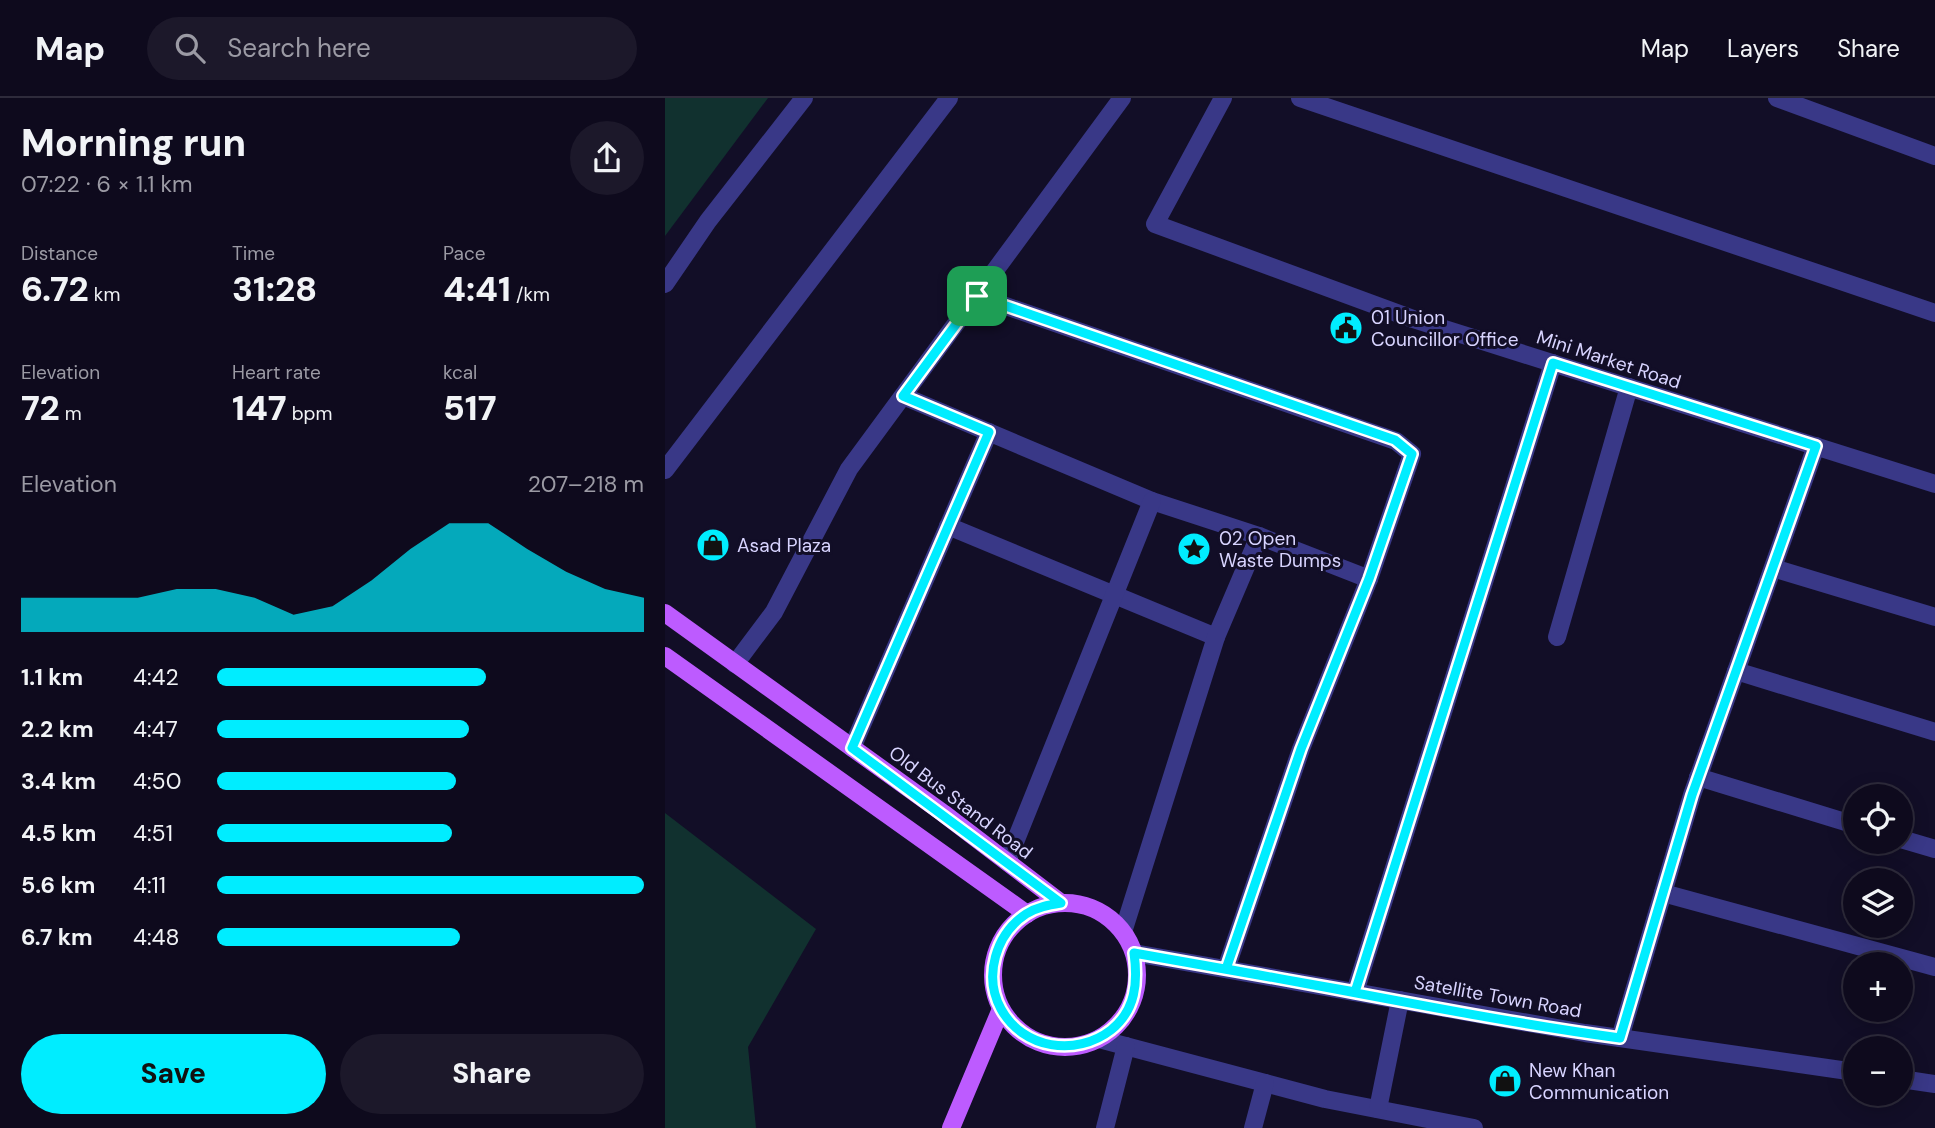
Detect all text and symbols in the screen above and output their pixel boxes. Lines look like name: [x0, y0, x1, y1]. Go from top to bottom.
search box: [147, 17, 637, 80]
text: Map: [35, 27, 105, 70]
icon: search: [171, 29, 209, 67]
text: Search here: [227, 31, 371, 65]
text: Map: [1641, 33, 1689, 64]
text: Layers: [1727, 33, 1799, 64]
text: Share: [1837, 33, 1900, 64]
text: Morning run: [21, 118, 246, 168]
button: share: [570, 121, 644, 195]
text: 07:22 · 6 × 1.1 km: [21, 169, 193, 199]
text: Distance: [21, 241, 98, 266]
text: Time: [232, 241, 275, 266]
text: Pace: [443, 241, 486, 266]
text: 6.72: [21, 266, 89, 312]
text: 31:28: [232, 266, 317, 312]
text: 4:41: [443, 266, 511, 312]
pin: [947, 266, 1007, 326]
icon: arrive: [958, 277, 996, 315]
text: km: [89, 282, 120, 307]
text: /km: [511, 282, 550, 307]
place label: 01 Union Councillor Office: [1371, 305, 1518, 352]
public building icon: 01 Union Councillor Office: [1327, 309, 1365, 347]
street label: Mini Market Road: [1533, 324, 1684, 395]
text: Elevation: [21, 360, 100, 385]
text: Heart rate: [232, 360, 321, 385]
text: kcal: [443, 360, 477, 385]
text: 72: [21, 385, 60, 431]
text: 147: [232, 385, 287, 431]
text: 517: [443, 385, 497, 431]
text: m: [60, 401, 82, 426]
text: bpm: [287, 401, 332, 426]
text: Elevation: [21, 469, 117, 499]
text: 207–218 m: [528, 469, 644, 499]
shop icon: Asad Plaza: [694, 526, 732, 564]
place label: 02 Open Waste Dumps: [1219, 526, 1341, 573]
place icon: 02 Open Waste Dumps: [1175, 530, 1213, 568]
place label: Asad Plaza: [737, 533, 831, 558]
text: 1.1 km: [21, 662, 83, 692]
text: 4:42: [133, 662, 179, 692]
text: 2.2 km: [21, 714, 94, 744]
text: 4:47: [133, 714, 178, 744]
street label: Old Bus Stand Road: [884, 740, 1038, 865]
text: 3.4 km: [21, 766, 96, 796]
text: 4:50: [133, 766, 181, 796]
map controls: [1843, 784, 1913, 1106]
button: locate: [1843, 784, 1913, 854]
text: 4.5 km: [21, 818, 96, 848]
text: 4:51: [133, 818, 173, 848]
button: layers: [1843, 868, 1913, 938]
text: 5.6 km: [21, 870, 95, 900]
text: 4:11: [133, 870, 166, 900]
text: 6.7 km: [21, 922, 93, 952]
text: 4:48: [133, 922, 180, 952]
button: +: [1843, 952, 1913, 1022]
street label: Satellite Town Road: [1412, 969, 1584, 1024]
button: Save: [21, 1034, 326, 1114]
button: Share: [340, 1034, 644, 1114]
button: −: [1843, 1036, 1913, 1106]
place label: New Khan Communication: [1529, 1058, 1669, 1105]
shop icon: New Khan Communication: [1486, 1062, 1524, 1100]

